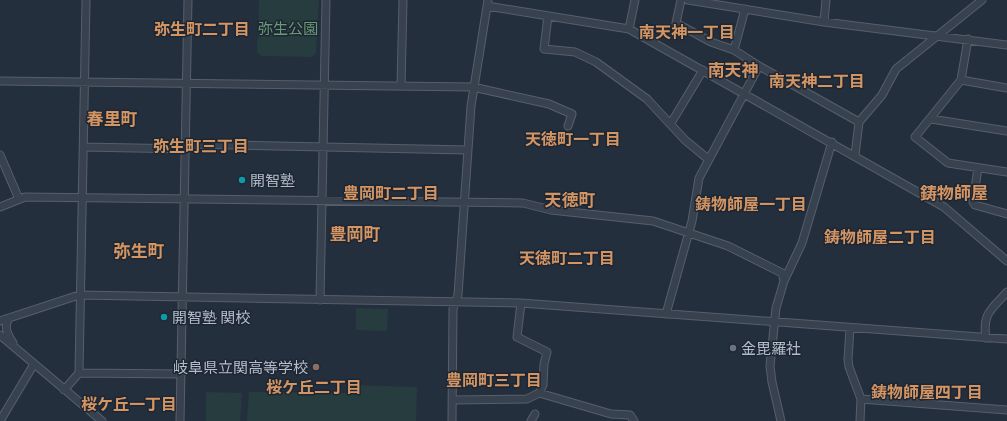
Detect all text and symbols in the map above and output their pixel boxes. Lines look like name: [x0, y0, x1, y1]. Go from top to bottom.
district label: 弥生町二丁目: [154, 17, 250, 41]
park label: 弥生公園: [258, 17, 318, 40]
district label: 南天神一丁目: [639, 20, 735, 44]
district label: 南天神: [708, 57, 759, 83]
district label: 南天神二丁目: [769, 69, 865, 93]
district label: 春里町: [87, 106, 138, 132]
district label: 天徳町一丁目: [525, 127, 621, 151]
district label: 弥生町三丁目: [153, 134, 249, 158]
place label: 開智塾: [250, 169, 295, 192]
marker: 開智塾: [237, 175, 247, 185]
district label: 鋳物師屋: [920, 180, 988, 206]
district label: 豊岡町二丁目: [343, 181, 439, 205]
district label: 天徳町: [545, 187, 596, 213]
district label: 鋳物師屋一丁目: [695, 192, 807, 216]
district label: 豊岡町: [330, 221, 381, 247]
district label: 鋳物師屋二丁目: [824, 225, 936, 249]
district label: 弥生町: [114, 238, 165, 264]
district label: 天徳町二丁目: [519, 246, 615, 270]
place label: 開智塾 関校: [172, 306, 250, 329]
marker: 開智塾 関校: [159, 312, 169, 322]
place label: 金毘羅社: [741, 337, 801, 360]
marker: 金毘羅社: [728, 343, 738, 353]
place label: 岐阜県立関高等学校: [173, 356, 308, 379]
marker: 岐阜県立関高等学校: [311, 362, 321, 372]
district label: 豊岡町三丁目: [446, 368, 542, 392]
district label: 桜ケ丘二丁目: [266, 375, 362, 399]
district label: 鋳物師屋四丁目: [871, 380, 983, 404]
district label: 桜ケ丘一丁目: [81, 392, 177, 416]

